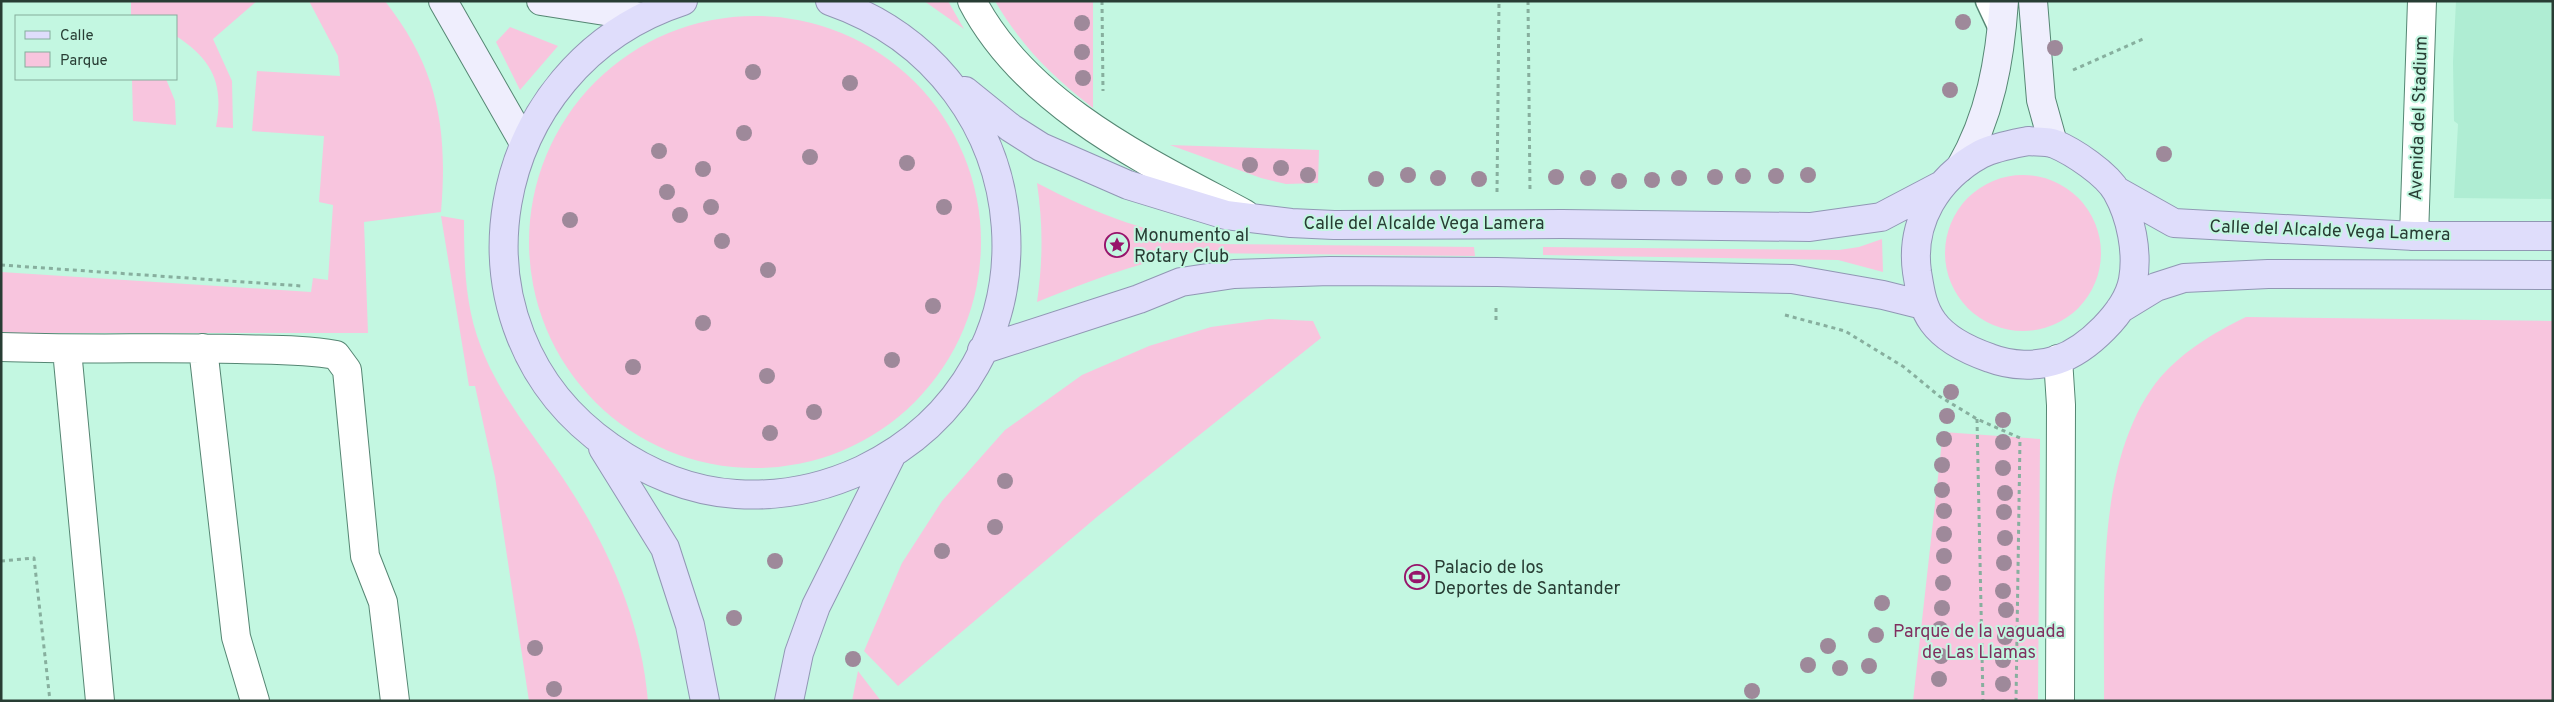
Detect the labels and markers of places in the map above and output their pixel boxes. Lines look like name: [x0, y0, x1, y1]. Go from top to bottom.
place label: Monumento al Rotary Club: [1134, 225, 1249, 269]
place icon: Monumento al Rotary Club: [1104, 232, 1130, 258]
place label: Palacio de los Deportes de Santander: [1434, 557, 1621, 601]
sports icon: Palacio de los Deportes de Santander: [1404, 564, 1430, 590]

